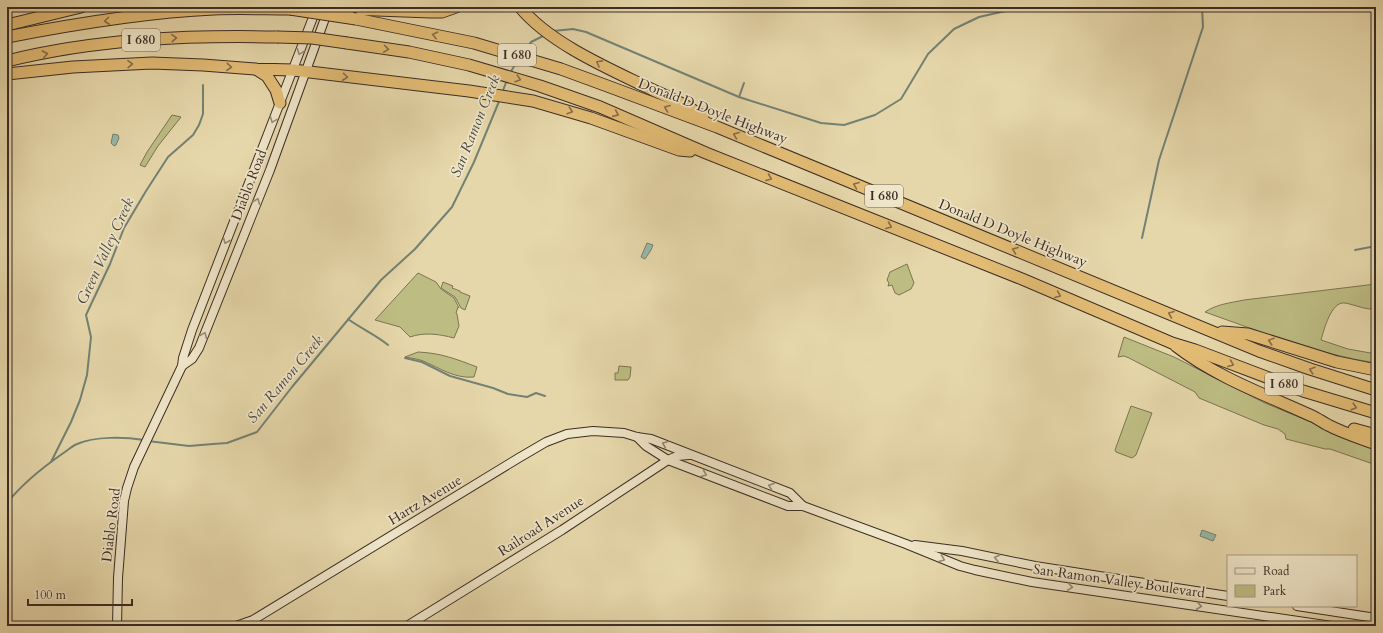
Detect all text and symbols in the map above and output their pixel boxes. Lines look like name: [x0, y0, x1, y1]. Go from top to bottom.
one-way arrow: [104, 16, 110, 25]
road number: I 680: [122, 29, 160, 51]
one-way arrow: [432, 31, 439, 39]
one-way arrow: [171, 34, 177, 42]
one-way arrow: [383, 44, 389, 53]
road number: I 680: [498, 44, 536, 66]
one-way arrow: [296, 48, 304, 55]
one-way arrow: [42, 50, 48, 58]
one-way arrow: [127, 60, 133, 68]
one-way arrow: [596, 60, 603, 68]
one-way arrow: [226, 62, 232, 71]
water label: San Ramon Creek: [445, 71, 505, 180]
one-way arrow: [342, 72, 348, 81]
one-way arrow: [514, 74, 521, 83]
street label: Donald D Doyle Highway: [636, 74, 791, 149]
one-way arrow: [664, 105, 671, 113]
one-way arrow: [567, 106, 574, 115]
one-way arrow: [611, 109, 619, 117]
one-way arrow: [270, 116, 278, 123]
one-way arrow: [732, 132, 740, 140]
street label: Diablo Road: [227, 146, 271, 223]
one-way arrow: [765, 174, 772, 182]
one-way arrow: [852, 181, 859, 189]
road number: I 680: [865, 185, 903, 207]
water label: Green Valley Creek: [72, 194, 139, 307]
street label: Donald D Doyle Highway: [936, 194, 1091, 272]
one-way arrow: [253, 198, 261, 205]
one-way arrow: [886, 222, 893, 230]
one-way arrow: [223, 237, 231, 244]
one-way arrow: [1011, 247, 1018, 255]
one-way arrow: [1055, 290, 1062, 298]
one-way arrow: [1168, 311, 1176, 319]
water label: San Ramon Creek: [242, 330, 328, 427]
one-way arrow: [199, 332, 207, 340]
one-way arrow: [1268, 337, 1275, 346]
one-way arrow: [1228, 360, 1235, 368]
one-way arrow: [1309, 366, 1316, 375]
road number: I 680: [1265, 373, 1303, 395]
one-way arrow: [1350, 402, 1357, 411]
one-way arrow: [661, 441, 668, 449]
one-way arrow: [700, 470, 707, 478]
street label: Hartz Avenue: [385, 471, 465, 529]
one-way arrow: [768, 482, 775, 491]
street label: Diablo Road: [97, 486, 125, 563]
street label: Railroad Avenue: [494, 491, 588, 561]
one-way arrow: [938, 555, 945, 563]
one-way arrow: [993, 555, 1000, 563]
legend: [1227, 555, 1357, 607]
street label: San Ramon Valley Boulevard: [1032, 560, 1207, 603]
text: Road: [1263, 563, 1290, 579]
scale bar: [28, 581, 132, 607]
one-way arrow: [1067, 582, 1074, 591]
text: Park: [1263, 583, 1287, 599]
text: 100 m: [34, 587, 67, 603]
one-way arrow: [1196, 601, 1202, 610]

